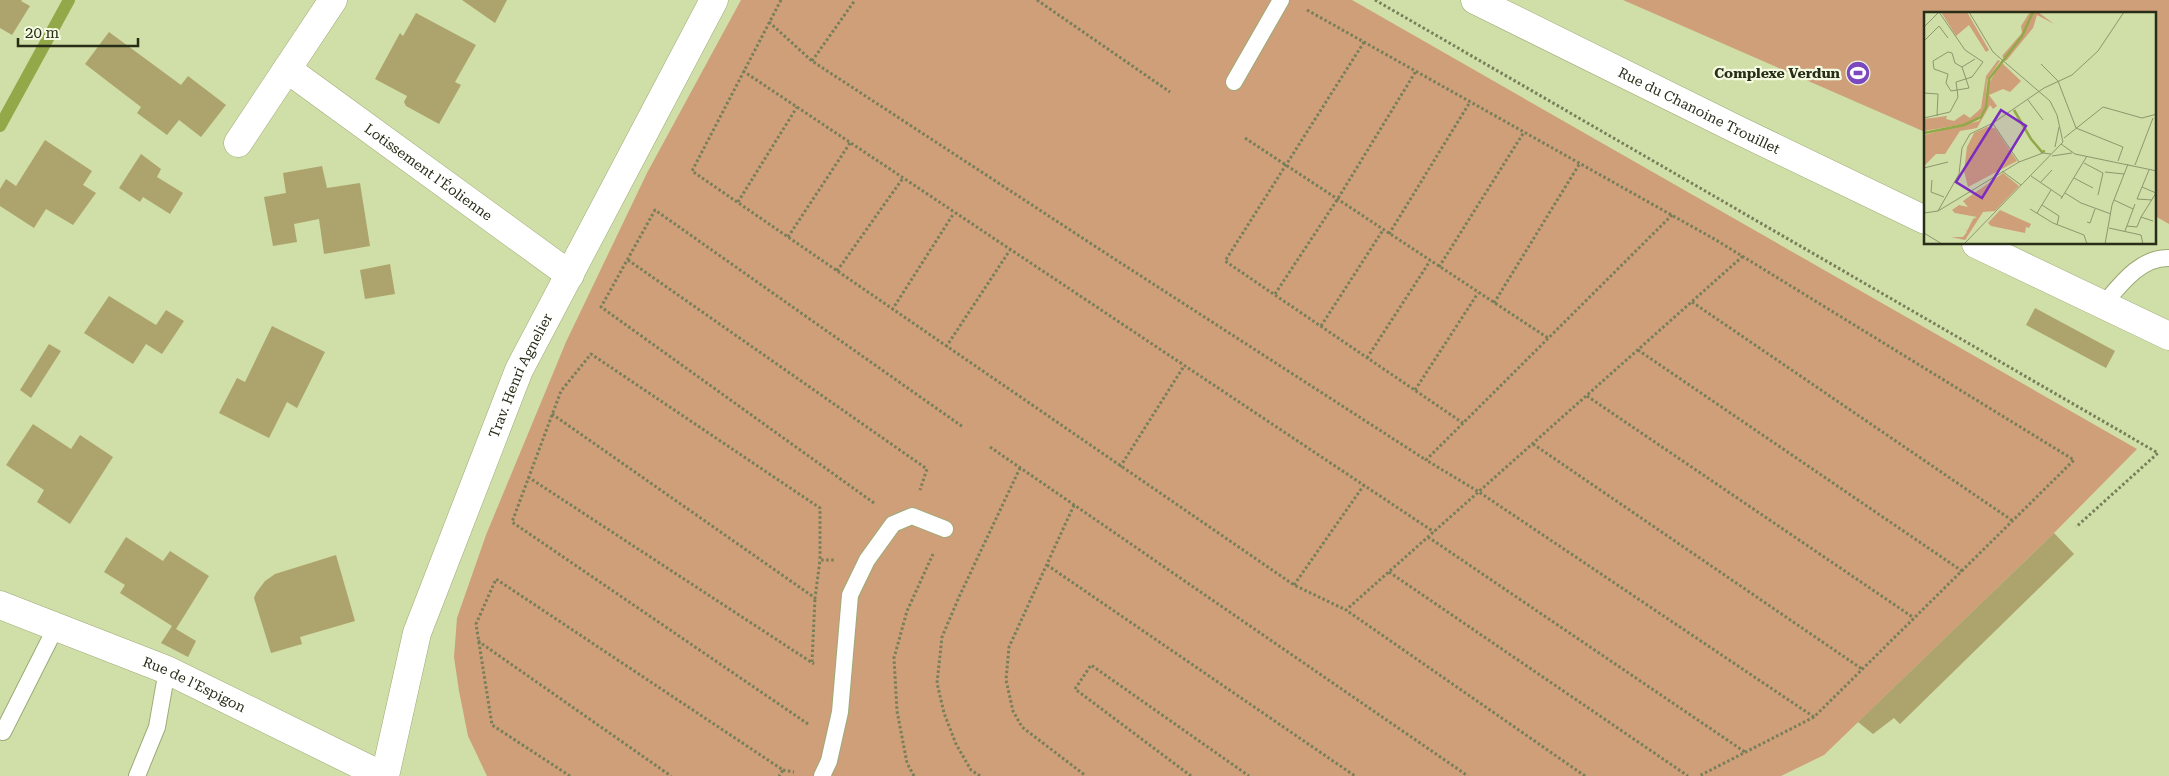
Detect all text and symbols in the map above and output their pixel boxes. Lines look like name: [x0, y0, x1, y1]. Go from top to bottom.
inset map: [1924, 12, 2156, 245]
scale bar: [18, 15, 138, 47]
text: 20 m: [25, 24, 60, 42]
sports icon: Complexe Verdun: [1845, 60, 1871, 86]
street label: Rue du Chanoine Trouillet: [1616, 64, 1783, 157]
place label: Complexe Verdun: [1714, 65, 1841, 81]
street label: Lotissement l'Éolienne: [362, 120, 496, 224]
street label: Trav. Henri Agnelier: [485, 310, 556, 440]
street label: Rue de l'Espigon: [141, 653, 248, 715]

